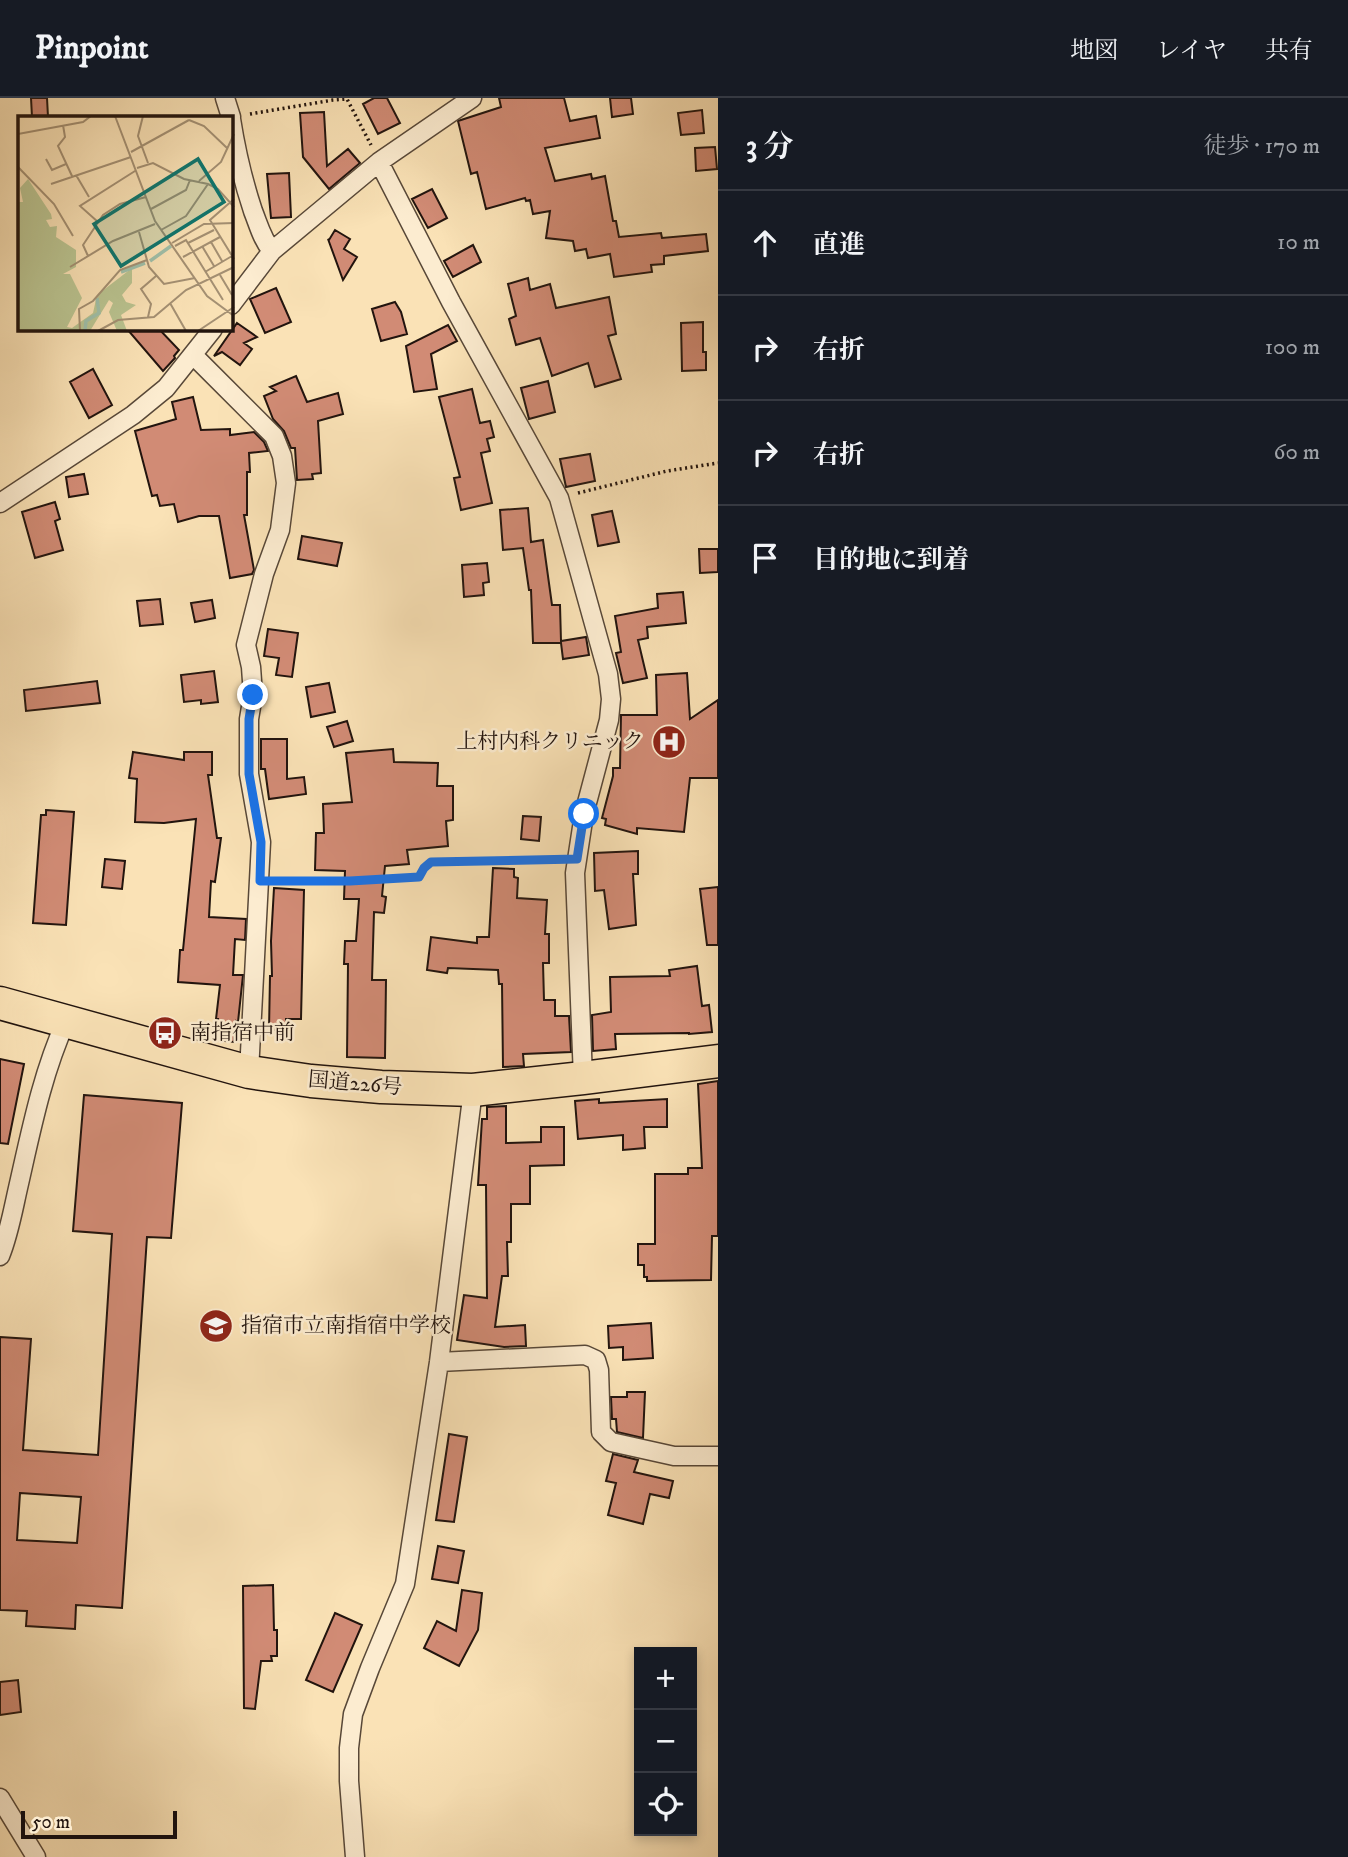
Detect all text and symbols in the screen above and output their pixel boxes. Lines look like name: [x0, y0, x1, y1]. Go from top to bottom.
text: Pinpoint: [35, 28, 149, 69]
text: 地図: [1070, 36, 1118, 66]
text: レイヤ: [1156, 36, 1227, 66]
text: 共有: [1265, 36, 1313, 66]
inset map: [18, 116, 233, 331]
text: 3 分: [746, 129, 794, 166]
text: 徒歩 · 170 m: [1203, 132, 1320, 161]
icon: ahead: [746, 224, 784, 262]
text: 10 m: [1277, 228, 1320, 257]
text: 直進: [813, 229, 865, 262]
icon: right: [746, 329, 784, 367]
text: 100 m: [1265, 333, 1320, 362]
text: 右折: [813, 334, 865, 367]
icon: right: [746, 434, 784, 472]
text: 60 m: [1273, 438, 1320, 467]
text: 右折: [813, 439, 865, 472]
icon: arrive: [746, 539, 784, 577]
text: 目的地に到着: [813, 544, 969, 577]
route end: [237, 679, 268, 710]
hospital icon: 上村内科クリニック: [650, 723, 688, 761]
place label: 上村内科クリニック: [456, 729, 644, 755]
route start: [568, 798, 599, 829]
bus stop icon: 南指宿中前: [146, 1014, 184, 1052]
place label: 南指宿中前: [190, 1020, 295, 1046]
street label: 国道226号: [307, 1067, 403, 1101]
school or university icon: 指宿市立南指宿中学校: [197, 1307, 235, 1345]
place label: 指宿市立南指宿中学校: [241, 1313, 451, 1339]
map controls: [634, 1647, 697, 1836]
button: +: [634, 1647, 697, 1710]
button: −: [634, 1710, 697, 1773]
button: locate: [634, 1773, 697, 1836]
scale bar: [21, 1808, 177, 1840]
text: 50 m: [32, 1811, 70, 1834]

